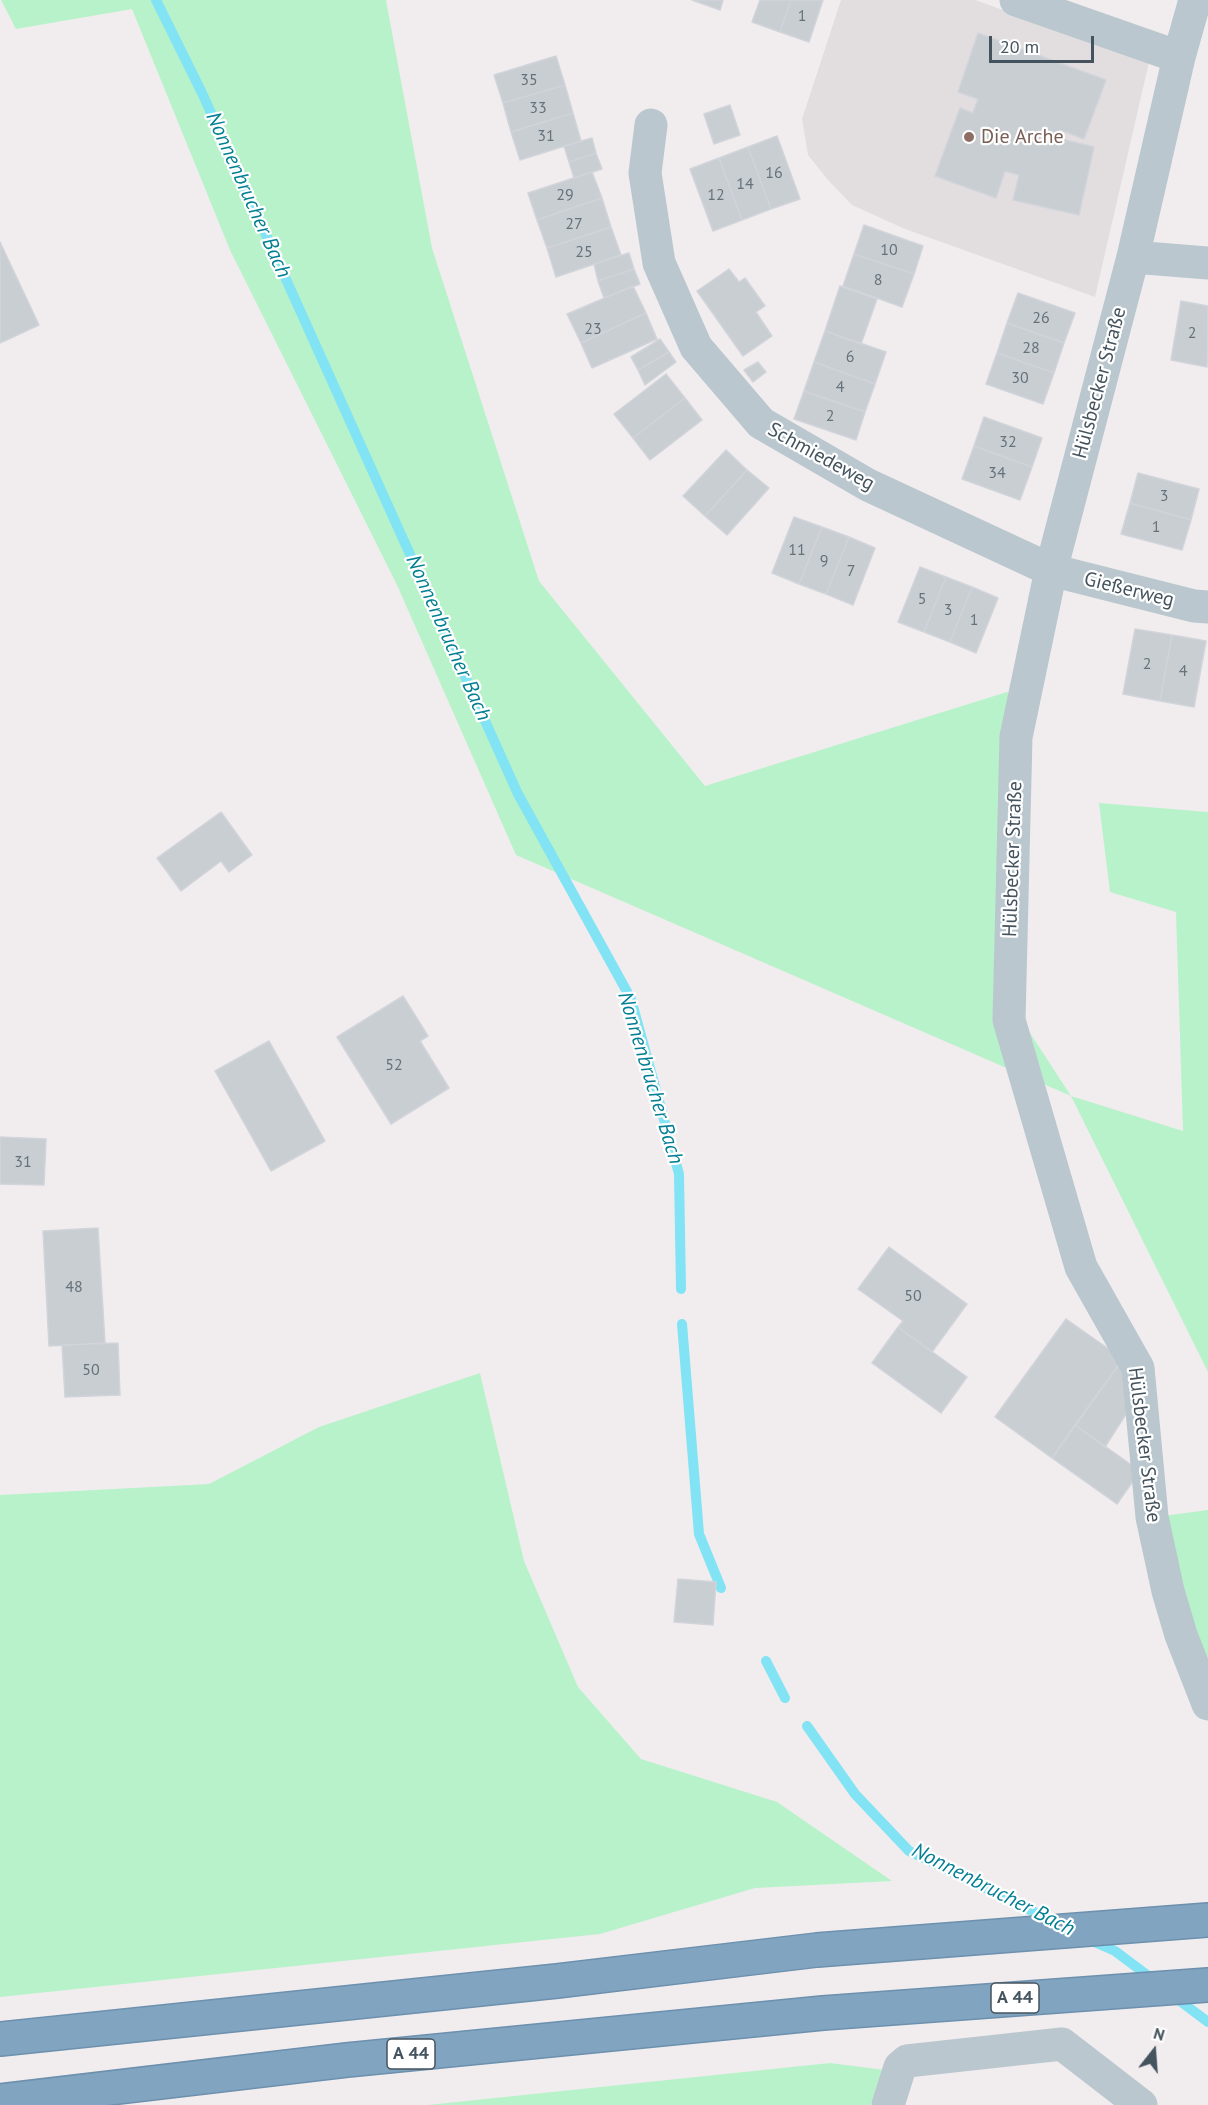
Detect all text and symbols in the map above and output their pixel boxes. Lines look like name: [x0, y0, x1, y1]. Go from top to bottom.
house number: 1: [798, 6, 806, 26]
scale bar: [992, 24, 1097, 62]
text: 20 m: [1000, 35, 1039, 58]
house number: 35: [520, 70, 538, 90]
house number: 33: [529, 98, 547, 118]
water label: Nonnenbrucher Bach: [200, 108, 296, 282]
place label: Die Arche: [981, 125, 1064, 149]
house number: 31: [537, 126, 555, 146]
marker: Die Arche: [962, 130, 976, 144]
house number: 16: [765, 163, 783, 183]
house number: 14: [736, 174, 754, 194]
house number: 29: [556, 185, 574, 205]
house number: 12: [707, 185, 725, 205]
house number: 27: [565, 214, 583, 234]
house number: 10: [880, 240, 898, 260]
house number: 25: [575, 242, 593, 262]
house number: 8: [874, 270, 882, 290]
street label: Hülsbecker Straße: [1068, 305, 1132, 461]
house number: 26: [1032, 308, 1050, 328]
house number: 23: [584, 319, 602, 339]
house number: 2: [1188, 323, 1196, 343]
house number: 28: [1022, 338, 1040, 358]
house number: 6: [846, 347, 854, 367]
house number: 30: [1011, 368, 1029, 388]
house number: 4: [836, 377, 844, 397]
house number: 2: [826, 406, 834, 426]
street label: Schmiedeweg: [763, 418, 879, 496]
house number: 32: [999, 432, 1017, 452]
house number: 34: [988, 463, 1006, 483]
house number: 3: [1160, 486, 1168, 506]
house number: 1: [1152, 517, 1160, 537]
house number: 11: [788, 540, 806, 560]
water label: Nonnenbrucher Bach: [400, 551, 496, 725]
house number: 9: [820, 551, 828, 571]
house number: 7: [847, 561, 855, 581]
street label: Gießerweg: [1082, 567, 1176, 613]
house number: 5: [918, 589, 926, 609]
house number: 3: [944, 600, 952, 620]
house number: 1: [970, 610, 978, 630]
house number: 2: [1143, 654, 1151, 674]
house number: 4: [1179, 661, 1187, 681]
street label: Hülsbecker Straße: [998, 781, 1028, 937]
water label: Nonnenbrucher Bach: [612, 989, 688, 1167]
house number: 52: [385, 1055, 403, 1075]
house number: 31: [14, 1152, 32, 1172]
house number: 48: [65, 1277, 83, 1297]
house number: 50: [904, 1286, 922, 1306]
house number: 50: [82, 1360, 100, 1380]
street label: Hülsbecker Straße: [1123, 1366, 1165, 1524]
water label: Nonnenbrucher Bach: [908, 1838, 1078, 1942]
road number: A 44: [991, 1983, 1039, 2013]
north arrow: [1124, 2021, 1184, 2081]
text: N: [1151, 2023, 1167, 2045]
road number: A 44: [387, 2039, 435, 2069]

